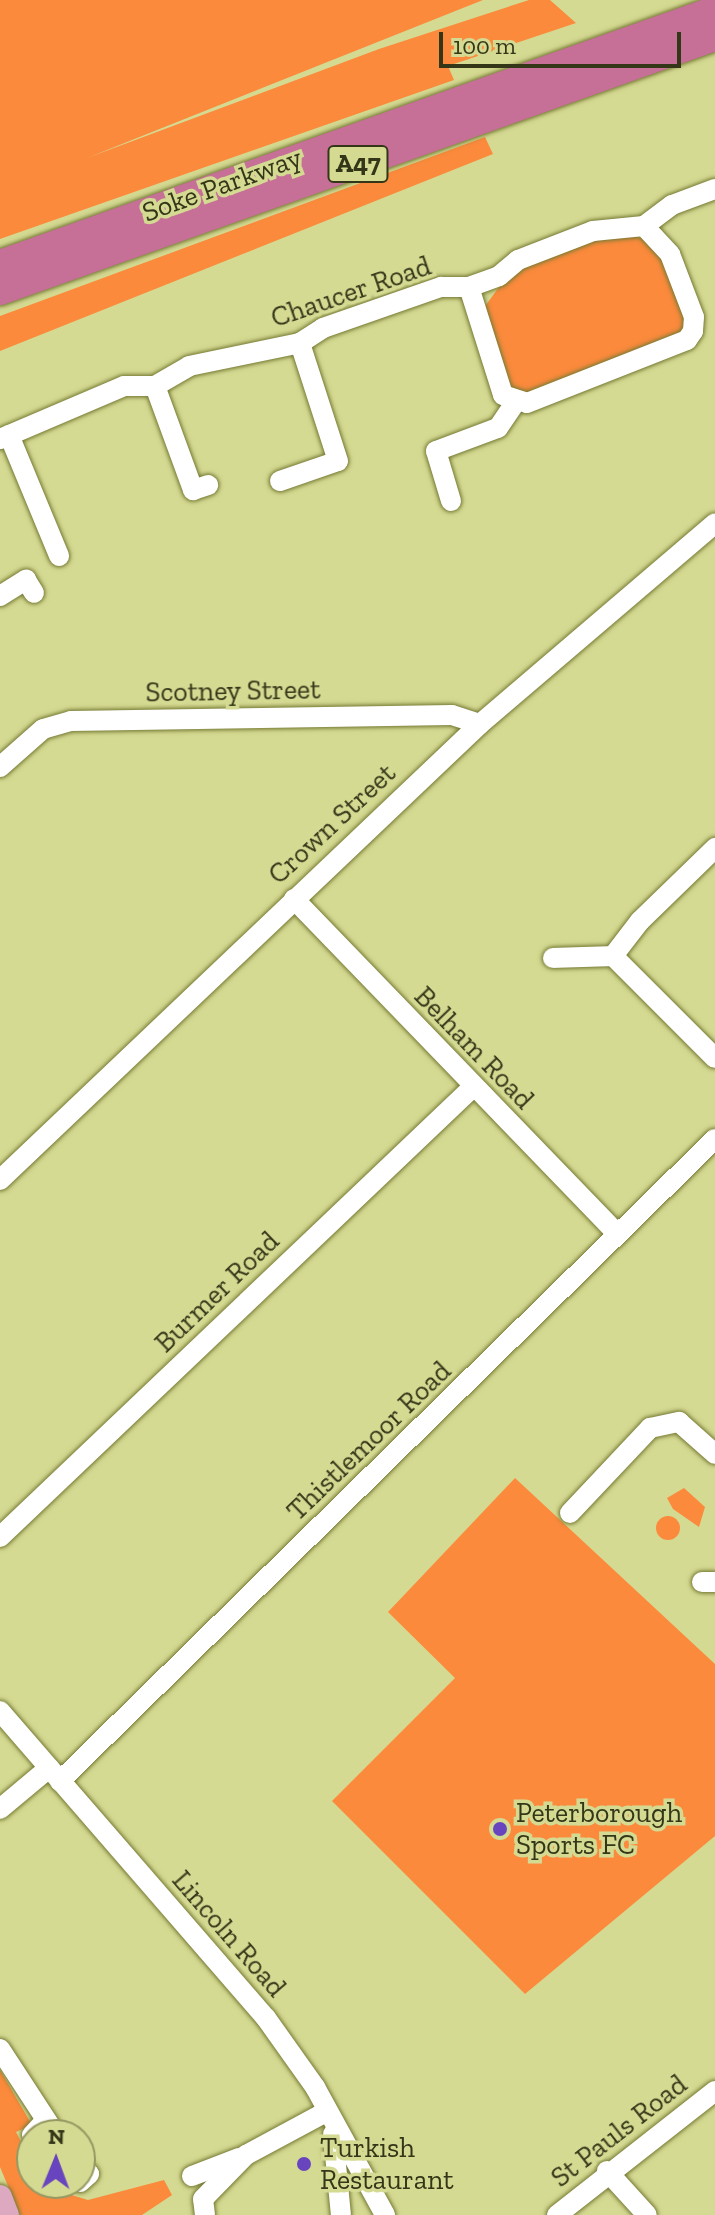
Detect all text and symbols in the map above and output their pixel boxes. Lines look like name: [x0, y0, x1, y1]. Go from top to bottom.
scale bar: [443, 16, 685, 66]
text: 100 m: [453, 31, 516, 60]
street label: Soke Parkway: [138, 141, 306, 229]
road number: A47: [326, 142, 390, 186]
street label: Chaucer Road: [266, 249, 436, 335]
street label: Scotney Street: [145, 673, 321, 709]
street label: Crown Street: [261, 757, 403, 891]
street label: Belham Road: [407, 980, 541, 1116]
street label: Burmer Road: [148, 1224, 286, 1360]
street label: Thistlemoor Road: [280, 1354, 458, 1528]
place label: Peterborough Sports FC: [516, 1796, 682, 1862]
marker: Peterborough Sports FC: [491, 1820, 509, 1838]
street label: Lincoln Road: [165, 1864, 293, 2004]
street label: St Pauls Road: [544, 2068, 694, 2194]
north arrow: [16, 2119, 96, 2199]
text: N: [48, 2123, 65, 2150]
place label: Turkish Restaurant: [320, 2131, 454, 2197]
marker: Turkish Restaurant: [295, 2155, 313, 2173]

